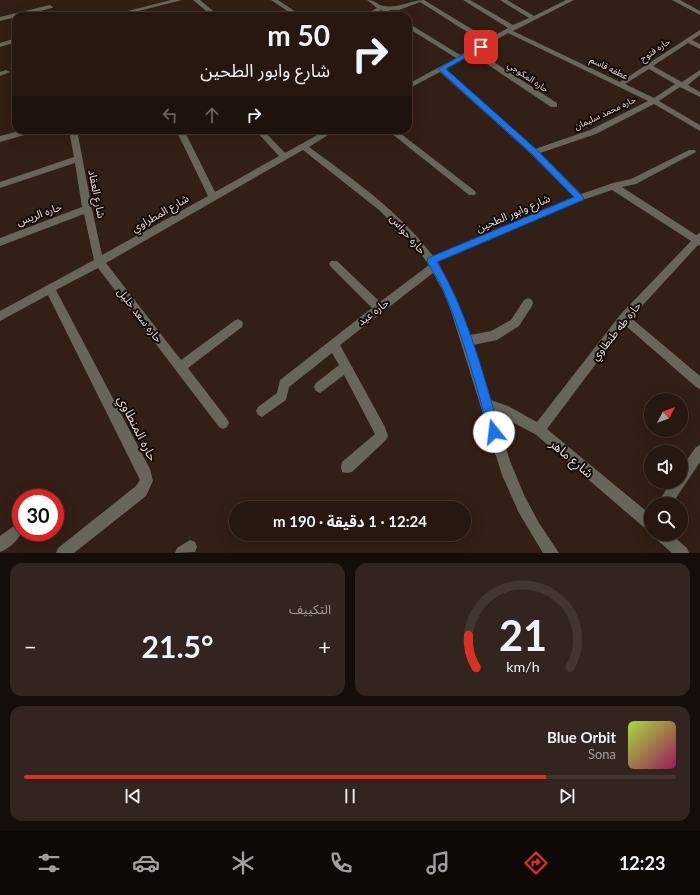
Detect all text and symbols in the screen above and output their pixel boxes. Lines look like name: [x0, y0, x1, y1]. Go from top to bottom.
text: 50 m: [267, 18, 330, 52]
icon: right: [344, 28, 396, 80]
pin: [464, 30, 498, 64]
street label: حاره فتوح: [637, 35, 673, 65]
icon: arrive: [470, 36, 492, 58]
street label: عطفه قاسم: [588, 54, 630, 83]
text: شارع وابور الطحين: [200, 59, 330, 81]
street label: حاره المكوجي: [504, 59, 551, 96]
street label: حاره محمد سليمان: [572, 93, 638, 133]
icon: left: [159, 104, 181, 126]
icon: ahead: [201, 104, 223, 126]
icon: right: [243, 104, 265, 126]
street label: شارع العقاد: [84, 168, 109, 220]
street label: شارع المطراوي: [129, 191, 193, 237]
street label: شارع وابور الطحين: [474, 191, 553, 236]
street label: حاره الريس: [14, 199, 64, 229]
street label: حاره حواس: [387, 211, 429, 257]
street label: حاره سعد خليل: [114, 285, 166, 346]
street label: حاره عيد: [354, 295, 392, 328]
street label: حاره طه طنطاوي: [588, 298, 646, 365]
street label: حاره المنطاوي: [112, 393, 161, 465]
north arrow: [644, 393, 688, 437]
map controls: [644, 393, 688, 541]
position arrow: [473, 411, 515, 453]
street label: شارع ماهر: [544, 435, 597, 483]
button: sound: [644, 445, 688, 489]
speed limit sign: 30: [12, 489, 64, 541]
button: search: [644, 497, 688, 541]
text: 12:24 · 1 دقيقة · 190 m: [273, 512, 427, 530]
text: التكييف: [289, 601, 331, 617]
text: 21: [498, 609, 547, 659]
text: 21.5°: [142, 628, 213, 664]
text: −: [24, 633, 37, 660]
text: +: [318, 633, 331, 660]
text: km/h: [506, 657, 539, 674]
text: Blue Orbit: [547, 728, 616, 746]
text: Sona: [588, 746, 616, 762]
icon: previous: [122, 785, 144, 807]
icon: pause: [339, 785, 361, 807]
icon: next: [556, 785, 578, 807]
icon: filters: [35, 849, 63, 877]
icon: car: [132, 849, 160, 877]
icon: climate: [229, 849, 257, 877]
icon: phone: [327, 849, 355, 877]
icon: music: [424, 849, 452, 877]
icon: directions: [522, 849, 550, 877]
text: 12:23: [619, 852, 665, 874]

